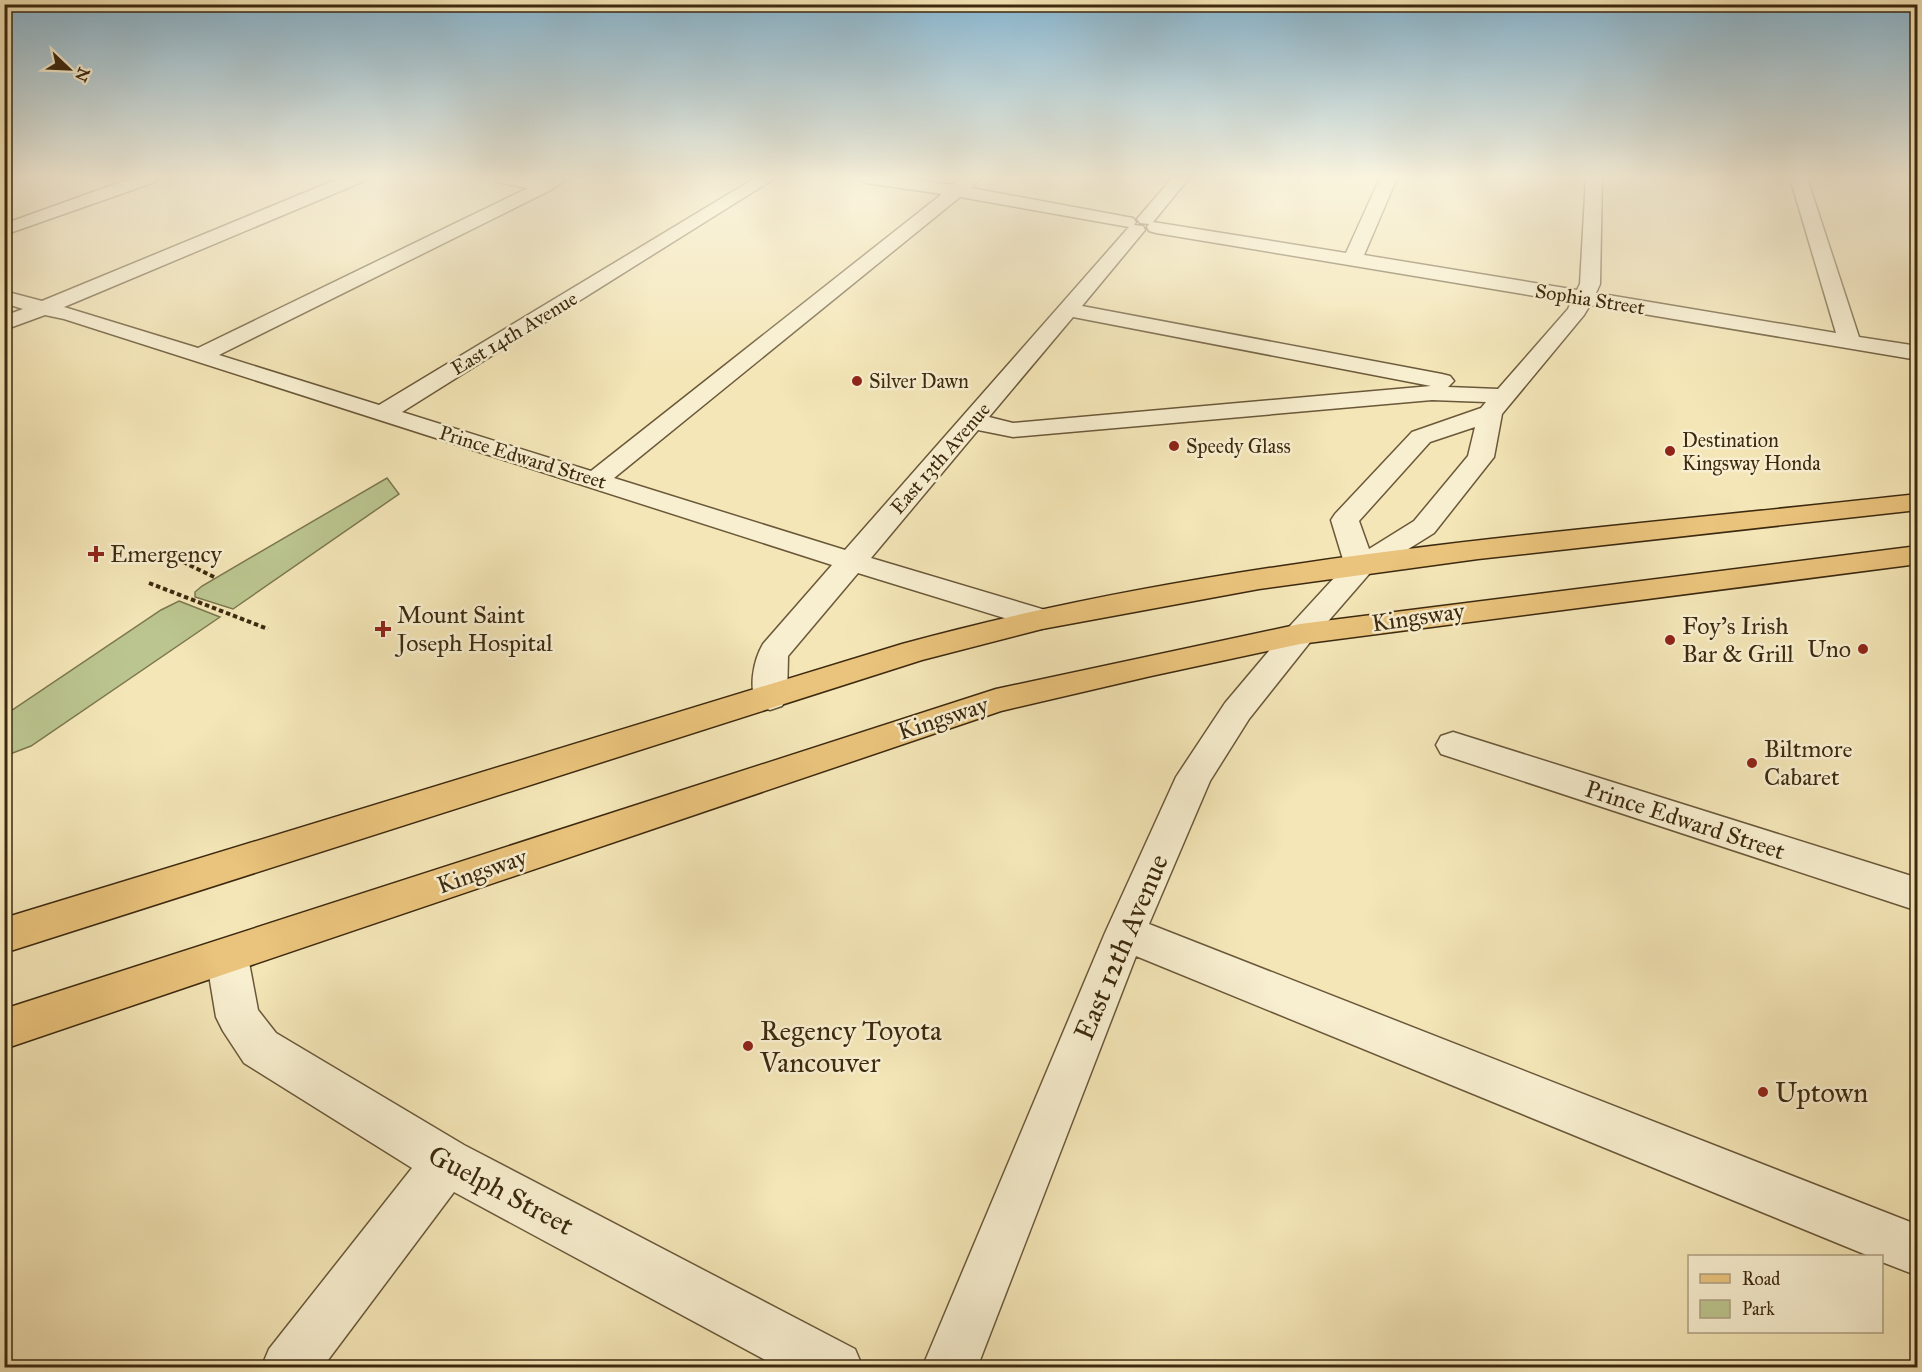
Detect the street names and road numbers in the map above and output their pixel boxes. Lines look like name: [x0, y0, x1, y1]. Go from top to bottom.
street label: Sophia Street: [1533, 278, 1647, 320]
street label: East 14th Avenue: [447, 286, 581, 380]
street label: East 13th Avenue: [885, 397, 995, 519]
street label: Prince Edward Street: [437, 420, 609, 494]
street label: Kingsway: [1370, 596, 1467, 638]
street label: Kingsway: [894, 689, 993, 747]
street label: Prince Edward Street: [1581, 774, 1789, 867]
street label: Kingsway: [433, 841, 532, 900]
street label: East 12th Avenue: [1066, 849, 1176, 1045]
street label: Guelph Street: [422, 1137, 580, 1243]

